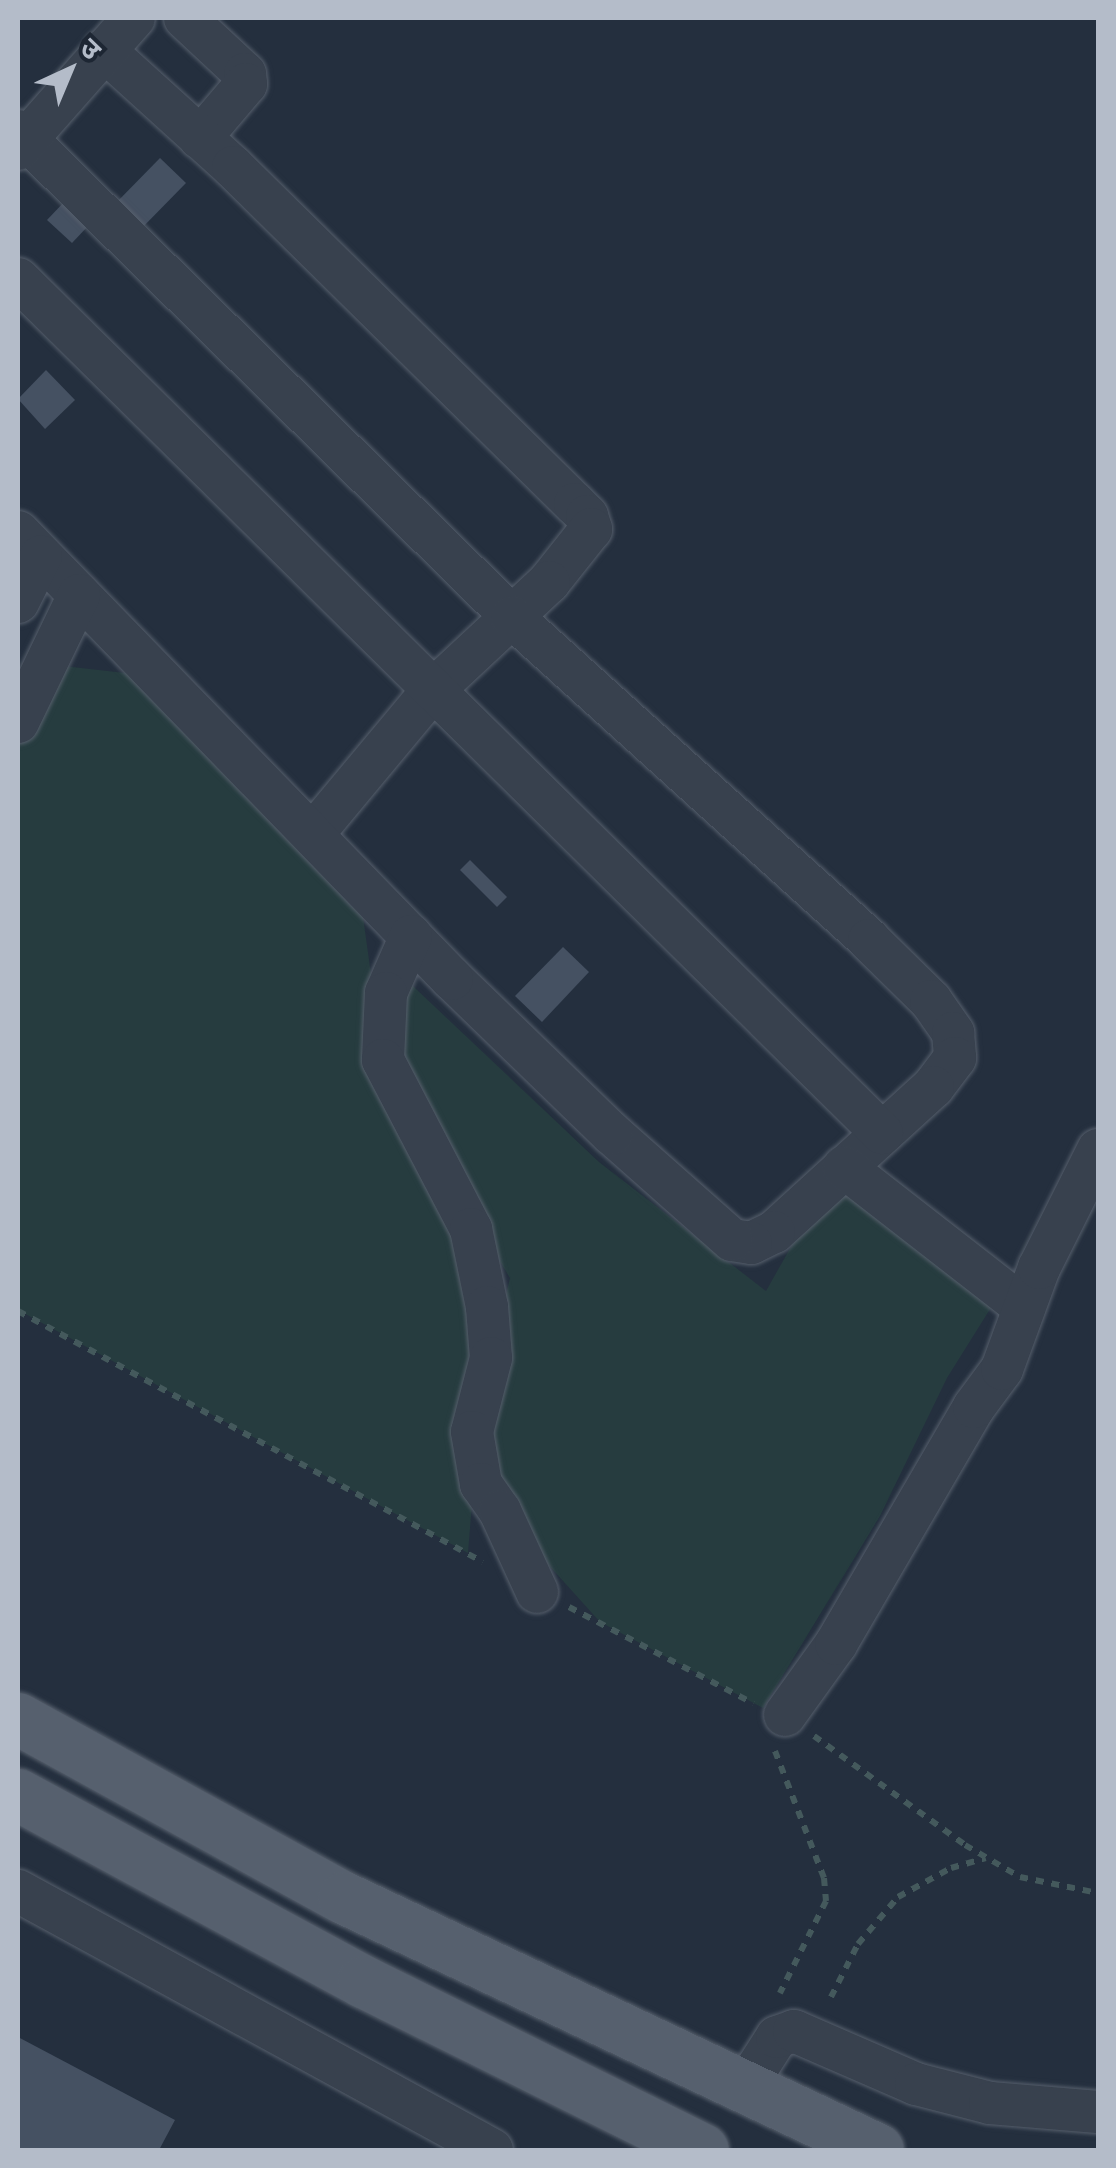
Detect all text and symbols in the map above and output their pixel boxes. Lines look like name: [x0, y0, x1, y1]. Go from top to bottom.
north arrow: [20, 20, 120, 120]
text: उ: [72, 30, 109, 67]

